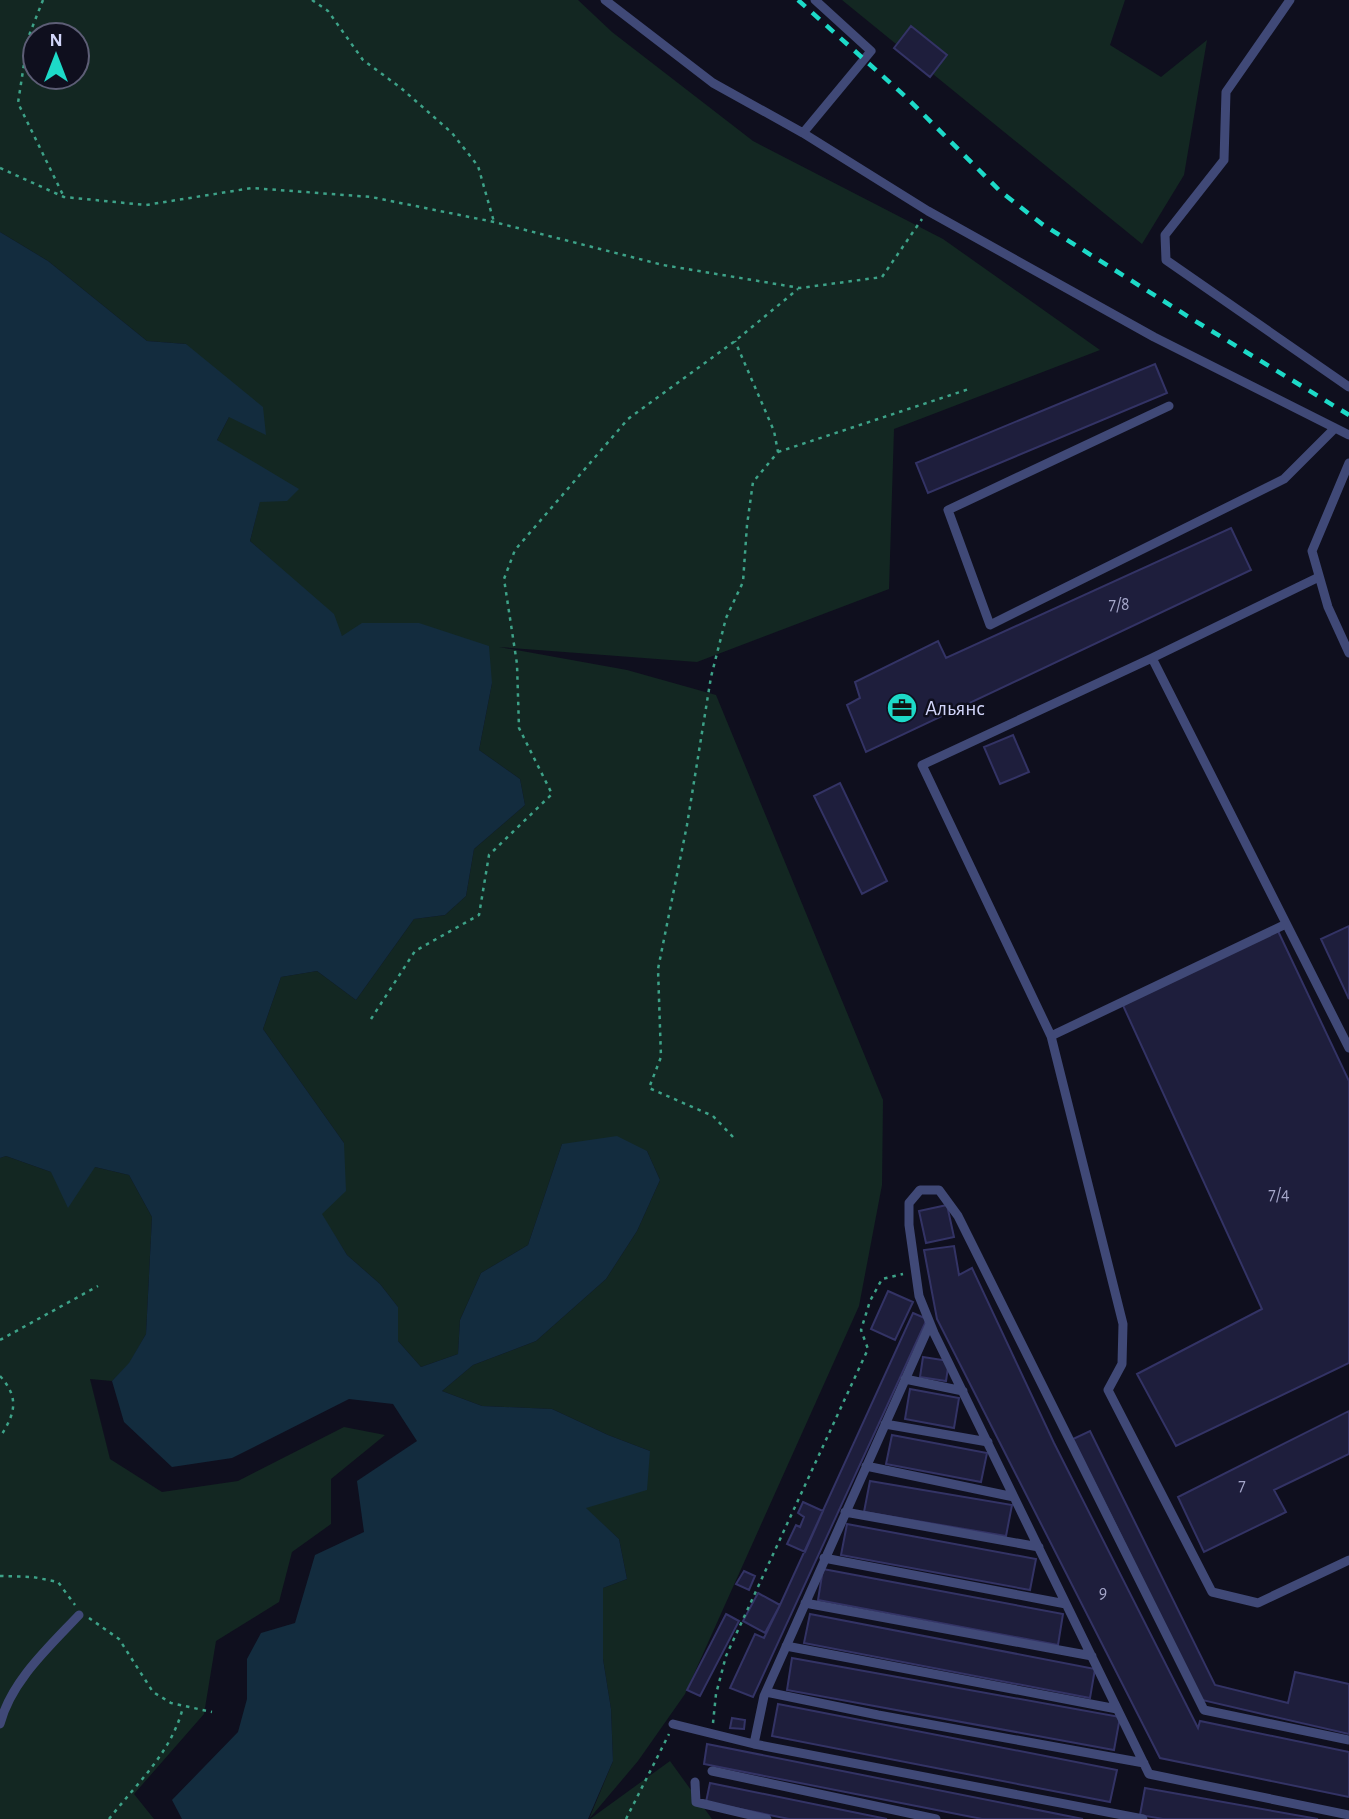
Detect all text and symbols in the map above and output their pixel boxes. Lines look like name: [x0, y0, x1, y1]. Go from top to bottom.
north arrow: [21, 21, 91, 91]
text: N: [49, 31, 63, 50]
house number: 7/8: [1108, 596, 1130, 614]
office icon: Альянс: [885, 691, 919, 725]
place label: Альянс: [925, 698, 985, 719]
house number: 7/4: [1268, 1186, 1290, 1204]
house number: 7: [1238, 1477, 1246, 1495]
house number: 9: [1099, 1584, 1107, 1602]

